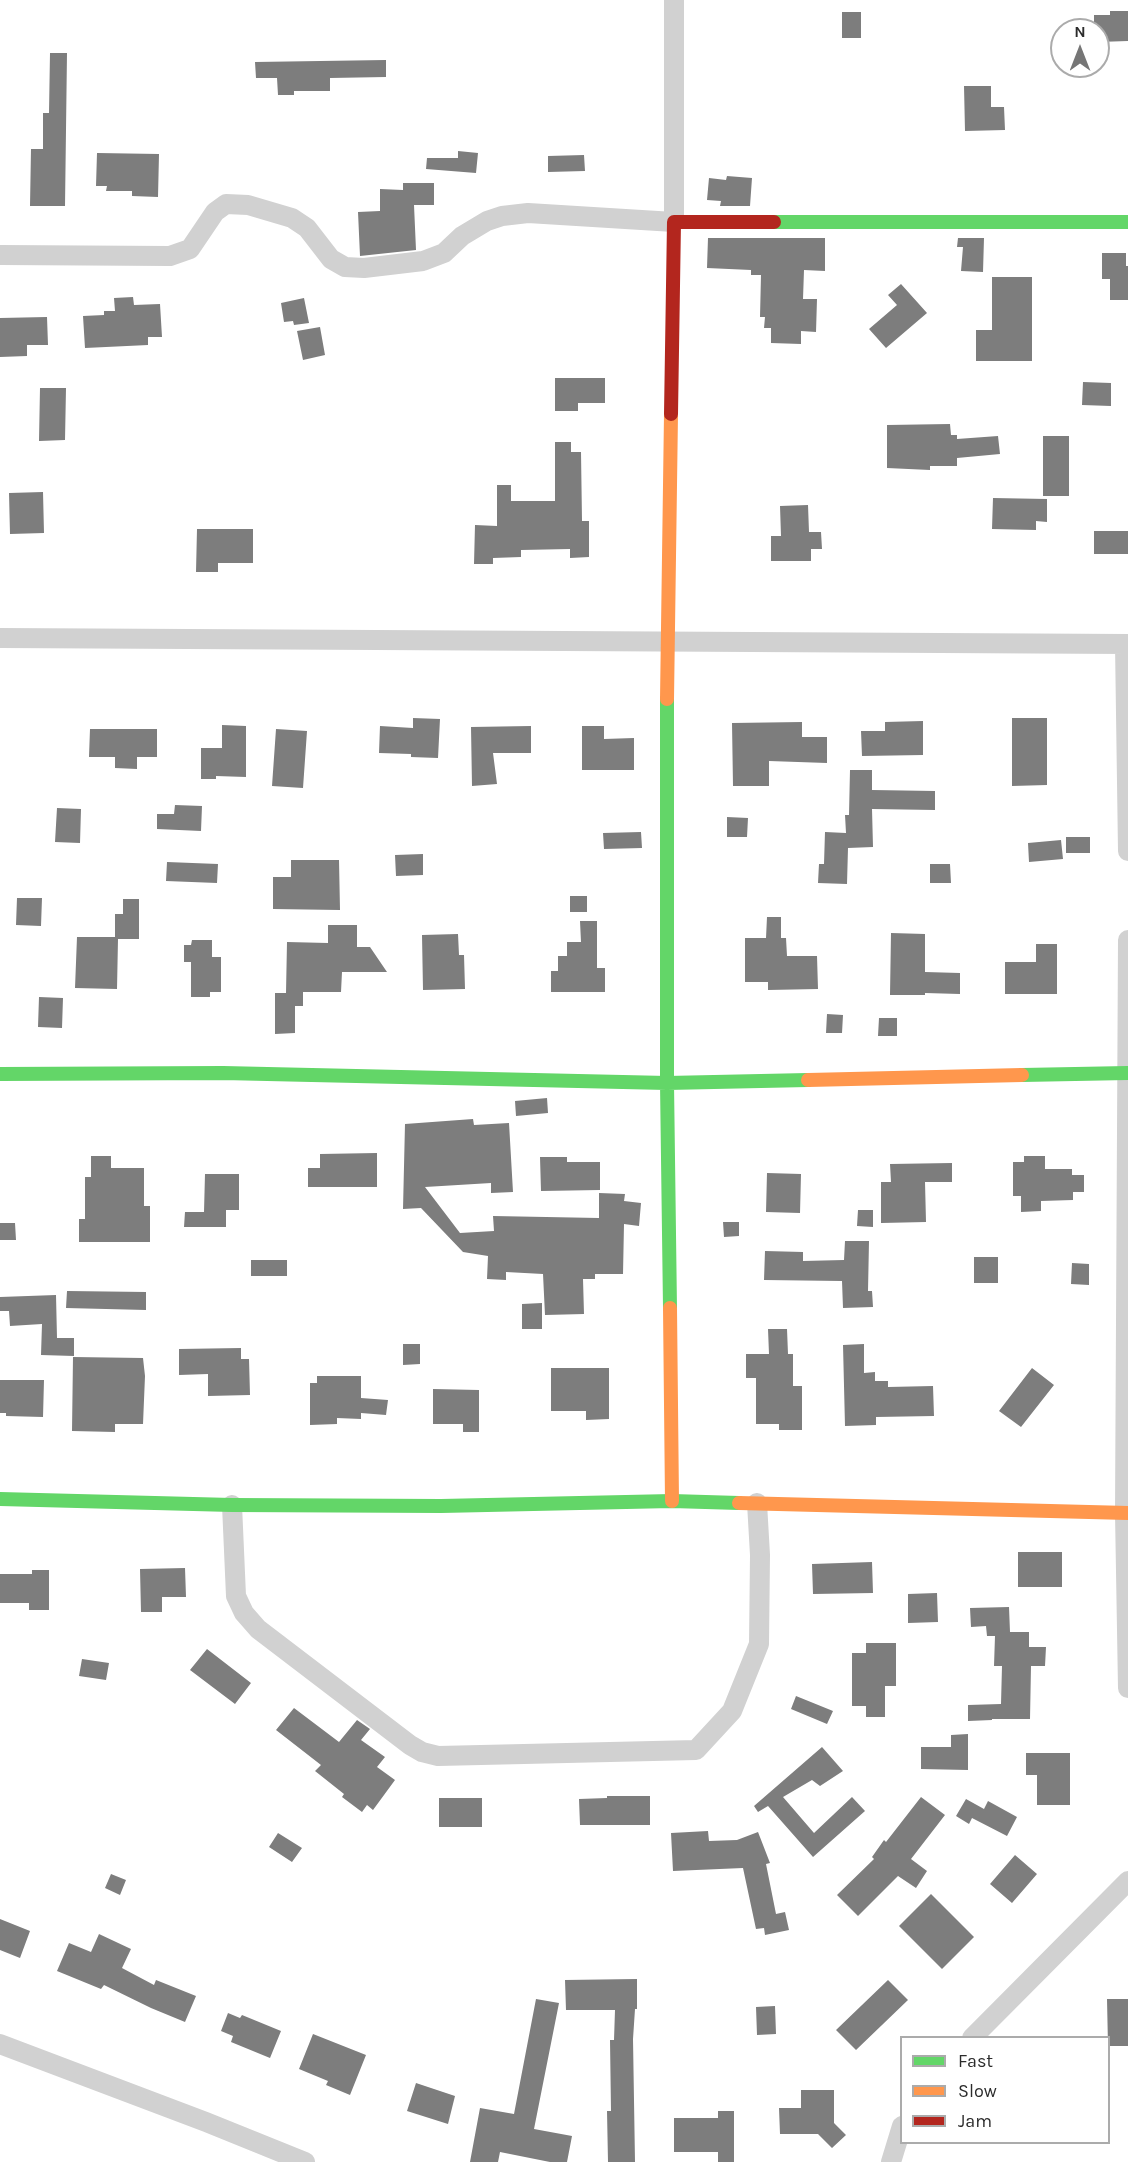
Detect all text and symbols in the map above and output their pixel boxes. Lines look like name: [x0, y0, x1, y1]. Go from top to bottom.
north arrow: [1050, 18, 1110, 78]
text: N: [1074, 22, 1086, 41]
legend: [900, 2036, 1110, 2144]
text: Fast: [958, 2050, 993, 2072]
text: Slow: [958, 2080, 997, 2102]
text: Jam: [958, 2110, 992, 2132]

